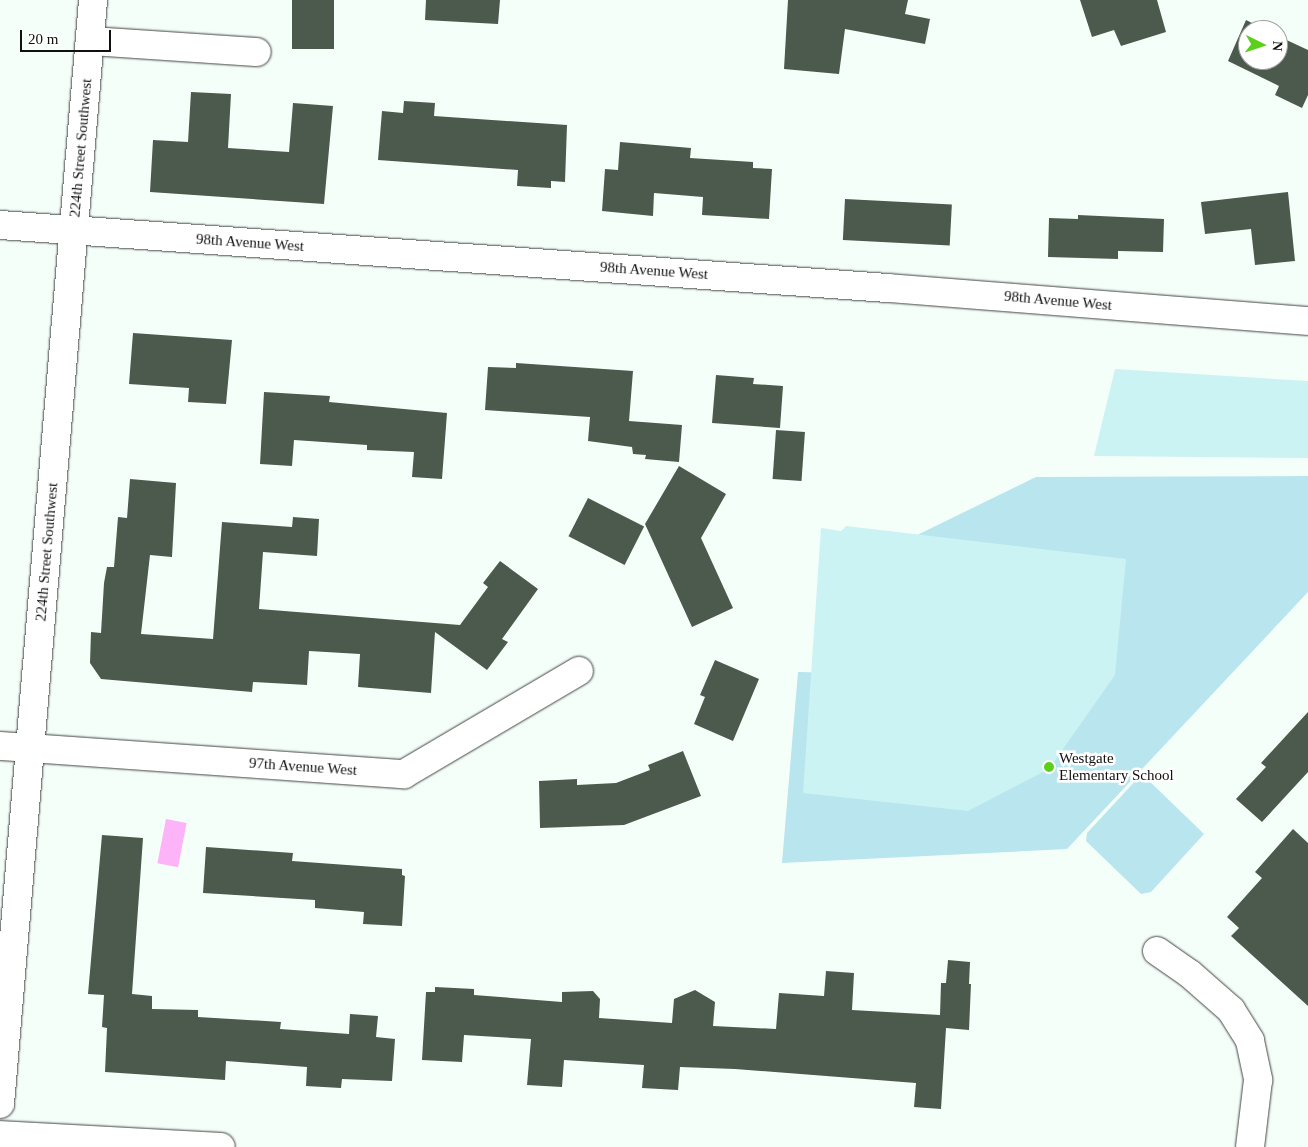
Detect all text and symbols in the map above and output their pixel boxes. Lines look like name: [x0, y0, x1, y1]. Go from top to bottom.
scale bar: [22, 20, 114, 52]
north arrow: [1238, 20, 1288, 70]
text: 20 m: [28, 31, 58, 47]
text: N: [1270, 40, 1285, 52]
street label: 224th Street Southwest: [66, 78, 96, 218]
street label: 98th Avenue West: [195, 230, 305, 256]
street label: 98th Avenue West: [599, 258, 709, 284]
street label: 98th Avenue West: [1003, 287, 1113, 315]
street label: 224th Street Southwest: [32, 482, 62, 622]
place label: Westgate Elementary School: [1059, 749, 1174, 784]
street label: 97th Avenue West: [248, 754, 358, 780]
marker: Westgate Elementary School: [1043, 761, 1055, 773]

